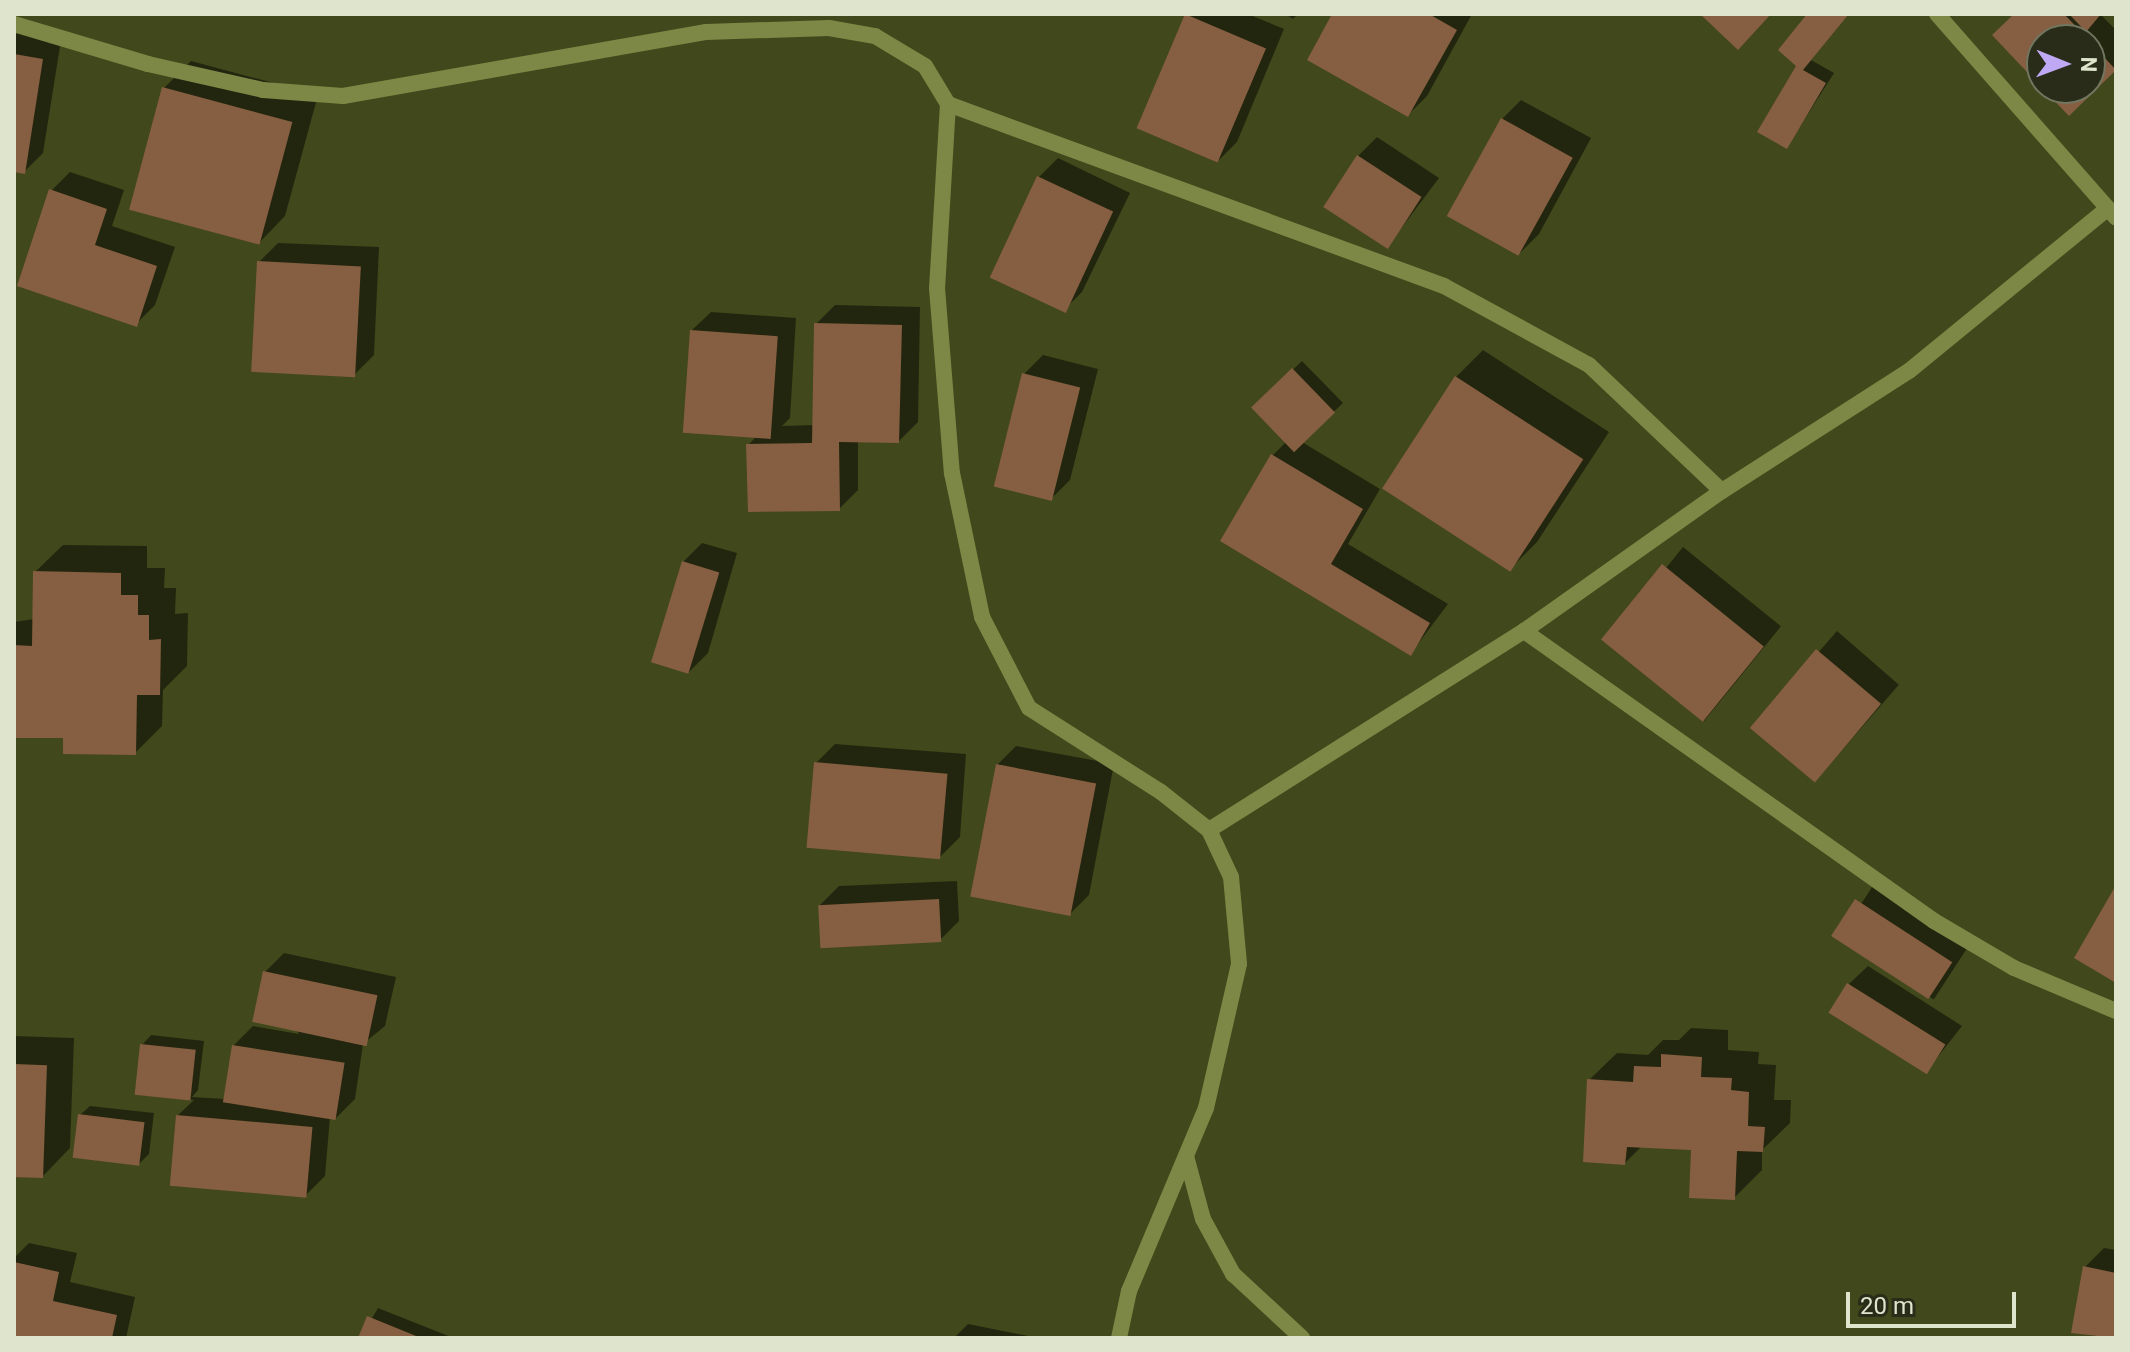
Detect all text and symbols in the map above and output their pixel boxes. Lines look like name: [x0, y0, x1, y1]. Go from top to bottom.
north arrow: [2026, 24, 2106, 104]
text: N: [2076, 56, 2101, 72]
scale bar: [1850, 1276, 2020, 1326]
text: 20 m: [1860, 1292, 1914, 1320]

